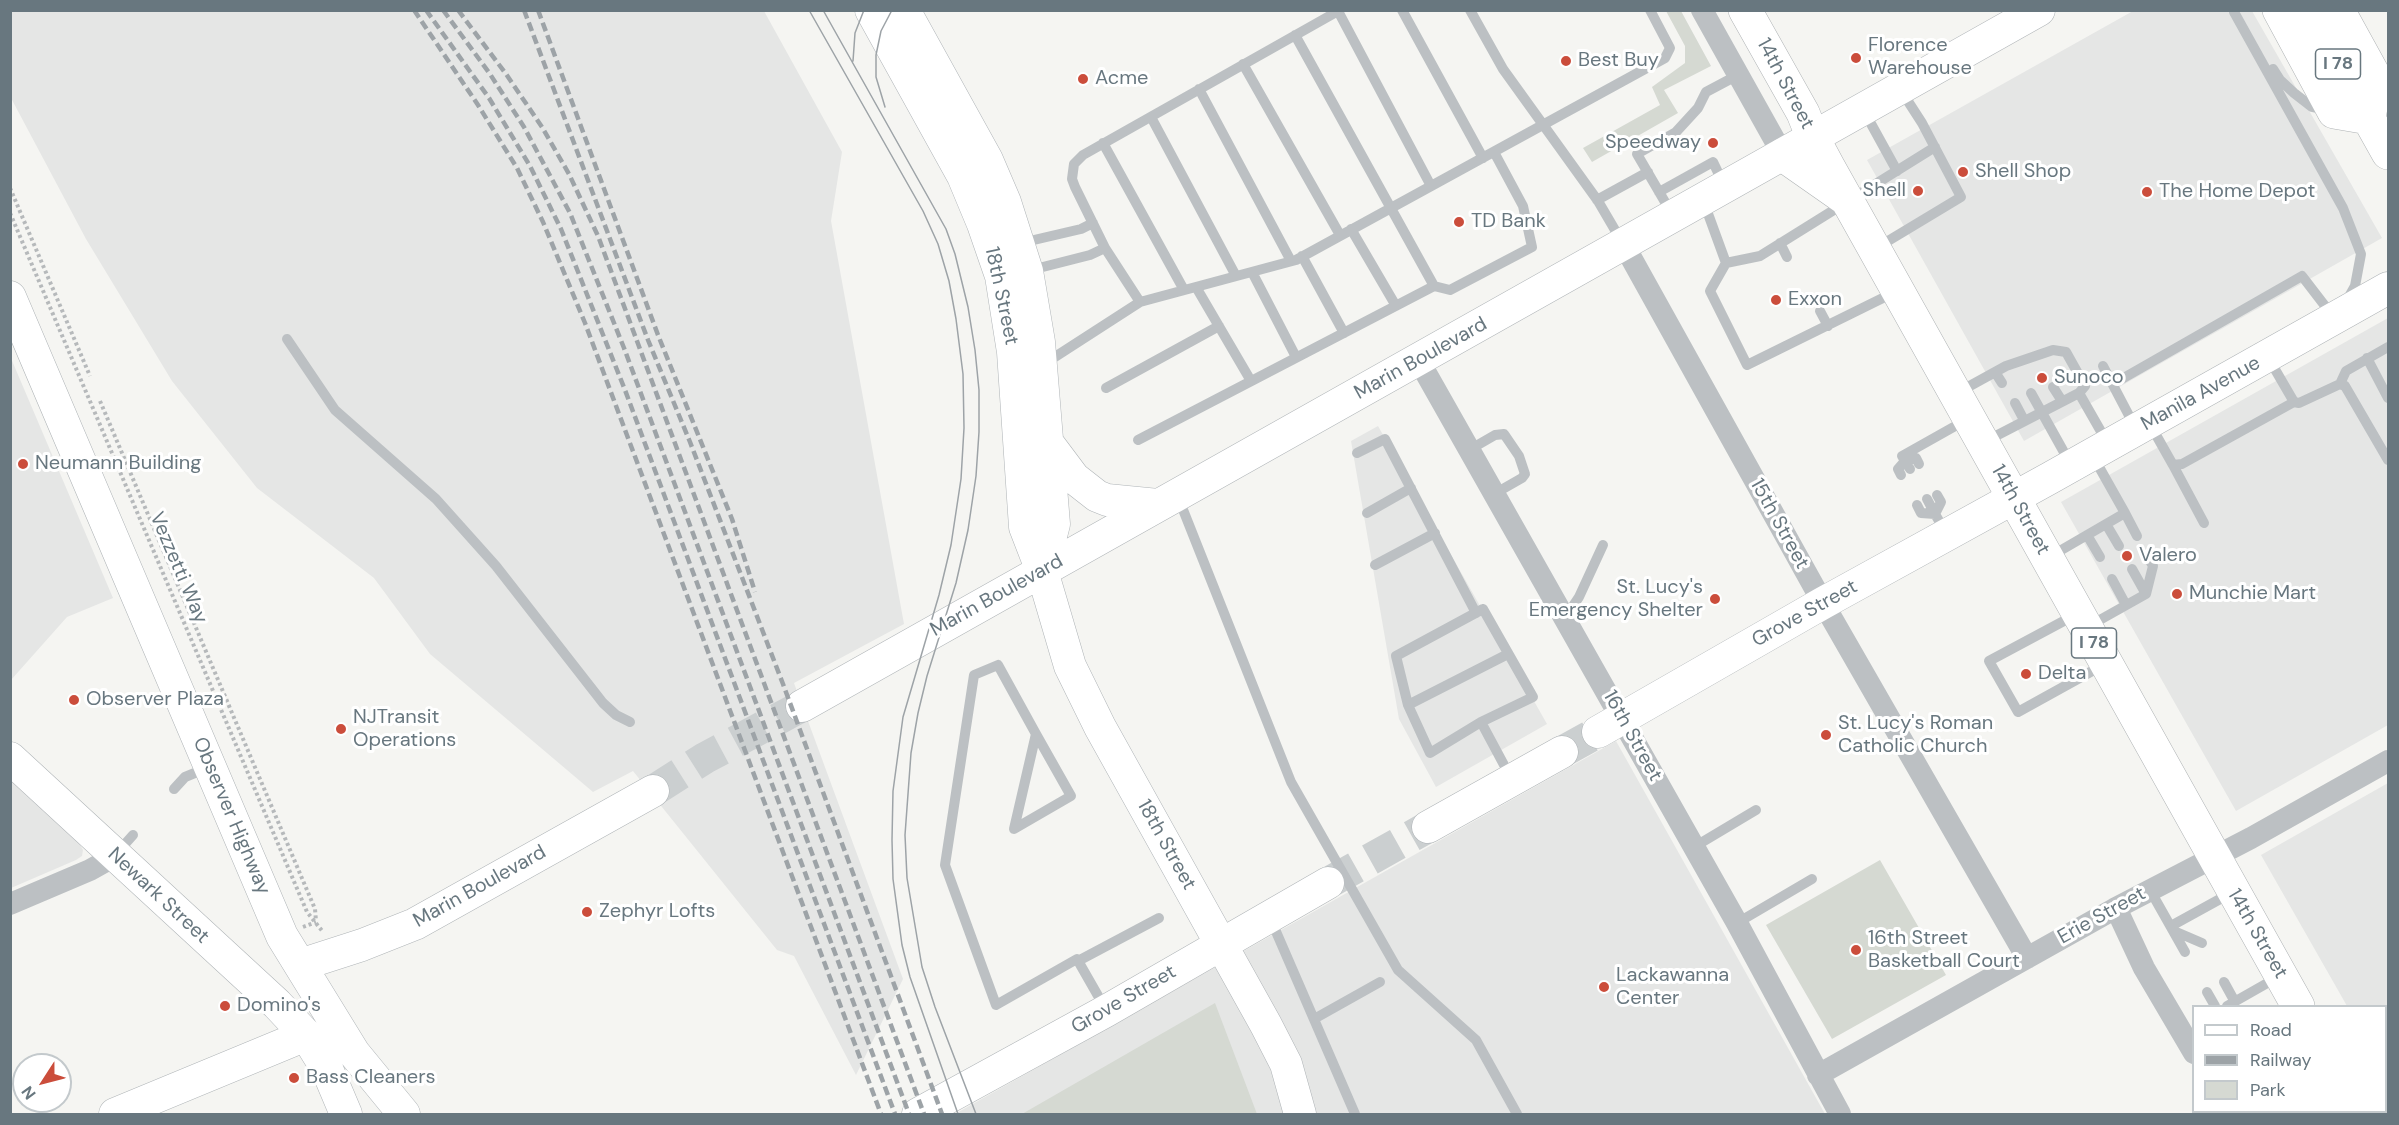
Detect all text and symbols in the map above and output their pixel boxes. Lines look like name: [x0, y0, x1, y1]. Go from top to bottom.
street label: 14th Street: [1751, 34, 1819, 134]
place label: Florence Warehouse: [1868, 34, 1972, 81]
place label: Best Buy: [1578, 49, 1659, 73]
road number: I 78: [2316, 49, 2360, 79]
marker: Florence Warehouse: [1849, 51, 1863, 65]
marker: Best Buy: [1559, 54, 1573, 68]
place label: Acme: [1095, 67, 1148, 91]
marker: Acme: [1076, 72, 1090, 86]
place label: Speedway: [1605, 131, 1701, 155]
marker: Speedway: [1706, 136, 1720, 150]
place label: Shell Shop: [1975, 160, 2071, 184]
marker: Shell Shop: [1956, 165, 1970, 179]
place label: Shell: [1863, 179, 1906, 203]
place label: The Home Depot: [2159, 180, 2315, 204]
marker: Shell: [1911, 184, 1925, 198]
marker: The Home Depot: [2140, 185, 2154, 199]
place label: TD Bank: [1471, 210, 1546, 234]
marker: TD Bank: [1452, 215, 1466, 229]
street label: 18th Street: [979, 245, 1023, 347]
place label: Exxon: [1788, 288, 1842, 312]
marker: Exxon: [1769, 293, 1783, 307]
street label: Marin Boulevard: [1350, 313, 1492, 405]
street label: Manila Avenue: [2137, 351, 2265, 437]
place label: Sunoco: [2054, 366, 2124, 390]
marker: Sunoco: [2035, 371, 2049, 385]
place label: Neumann Building: [35, 452, 201, 476]
marker: Neumann Building: [16, 457, 30, 471]
street label: 14th Street: [1985, 461, 2055, 559]
street label: 15th Street: [1744, 475, 1814, 573]
street label: Vezzetti Way: [144, 509, 212, 627]
place label: Valero: [2139, 544, 2197, 568]
marker: Valero: [2120, 549, 2134, 563]
street label: Marin Boulevard: [926, 550, 1068, 642]
street label: Grove Street: [1748, 575, 1862, 653]
place label: St. Lucy's Emergency Shelter: [1529, 576, 1703, 623]
place label: Munchie Mart: [2189, 582, 2316, 606]
marker: Munchie Mart: [2170, 587, 2184, 601]
marker: St. Lucy's Emergency Shelter: [1708, 592, 1722, 606]
road number: I 78: [2072, 628, 2116, 658]
place label: Delta: [2038, 662, 2086, 686]
marker: Delta: [2019, 667, 2033, 681]
street label: 16th Street: [1597, 686, 1667, 786]
place label: Observer Plaza: [86, 688, 224, 712]
marker: Observer Plaza: [67, 693, 81, 707]
place label: NJTransit Operations: [353, 706, 456, 753]
place label: St. Lucy's Roman Catholic Church: [1838, 712, 1993, 759]
marker: NJTransit Operations: [334, 722, 348, 736]
marker: St. Lucy's Roman Catholic Church: [1819, 728, 1833, 742]
street label: Observer Highway: [187, 734, 275, 898]
street label: 18th Street: [1131, 796, 1201, 894]
street label: Marin Boulevard: [409, 841, 551, 933]
street label: Newark Street: [102, 843, 214, 949]
street label: Erie Street: [2054, 882, 2150, 950]
street label: 14th Street: [2222, 885, 2292, 983]
place label: Zephyr Lofts: [599, 900, 715, 924]
marker: Zephyr Lofts: [580, 905, 594, 919]
place label: 16th Street Basketball Court: [1868, 927, 2020, 974]
marker: 16th Street Basketball Court: [1849, 943, 1863, 957]
street label: Grove Street: [1067, 960, 1181, 1040]
place label: Lackawanna Center: [1616, 964, 1729, 1011]
marker: Lackawanna Center: [1597, 980, 1611, 994]
place label: Domino's: [237, 994, 321, 1018]
marker: Domino's: [218, 999, 232, 1013]
legend: [2192, 1005, 2387, 1113]
text: Road: [2250, 1018, 2292, 1042]
text: Railway: [2250, 1048, 2312, 1072]
north arrow: [12, 1053, 72, 1113]
place label: Bass Cleaners: [306, 1066, 436, 1090]
marker: Bass Cleaners: [287, 1071, 301, 1085]
text: Park: [2250, 1078, 2286, 1102]
text: N: [17, 1082, 41, 1104]

